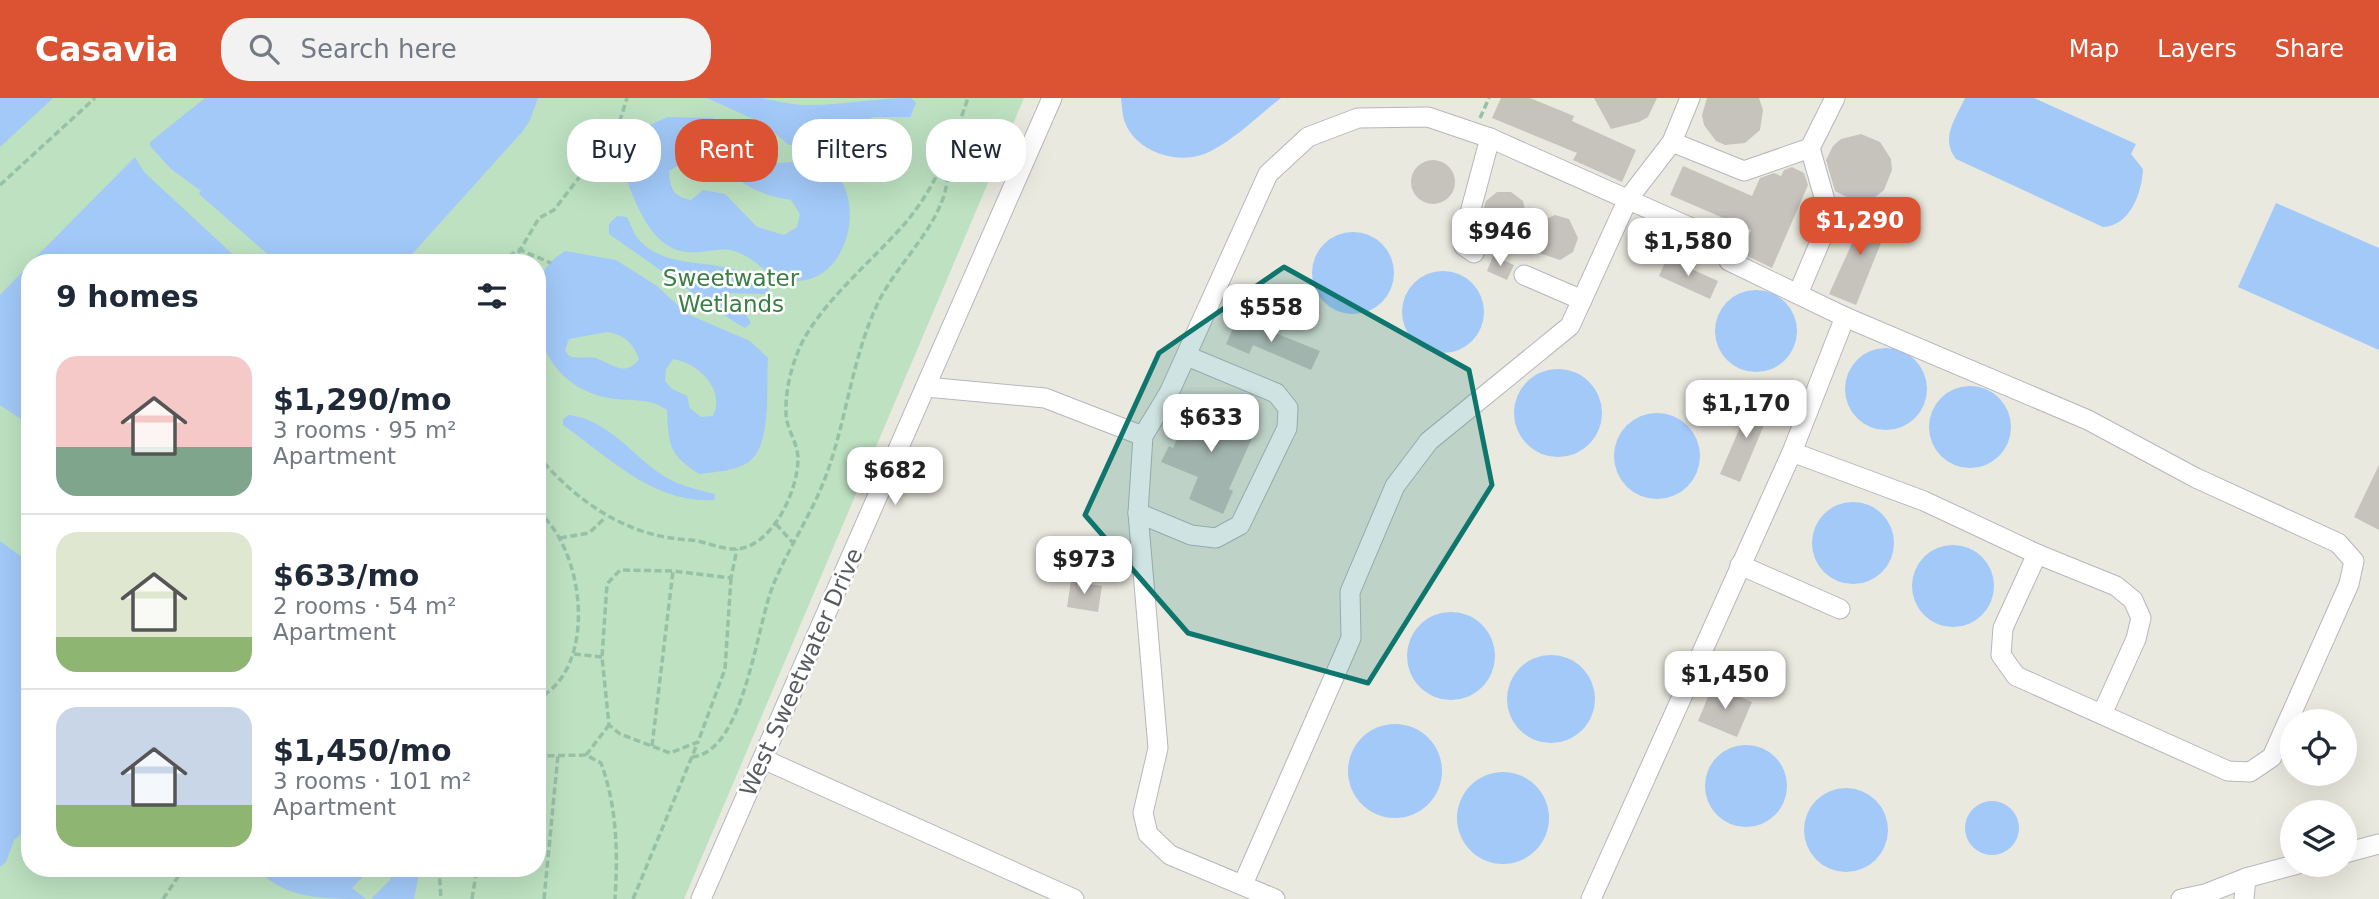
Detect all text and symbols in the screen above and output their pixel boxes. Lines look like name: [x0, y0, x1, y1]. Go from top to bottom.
search box: [221, 18, 711, 81]
text: Casavia: [35, 30, 179, 69]
icon: search: [245, 30, 283, 68]
text: Search here: [301, 34, 457, 64]
text: Map: [2069, 35, 2119, 63]
text: Layers: [2157, 35, 2237, 63]
text: Share: [2275, 35, 2344, 63]
chip: Buy: [567, 119, 661, 182]
chip: Rent: [675, 119, 778, 182]
chip: Filters: [792, 119, 912, 182]
chip: New: [926, 119, 1026, 182]
pin: $1,290: [1803, 198, 1917, 257]
text: $1,290: [1816, 207, 1904, 233]
pin: $946: [1459, 208, 1541, 268]
text: $946: [1468, 218, 1532, 244]
pin: $1,580: [1631, 218, 1745, 278]
text: $1,580: [1644, 228, 1732, 254]
park label: Sweetwater Wetlands: [663, 265, 800, 317]
icon: filters: [473, 277, 511, 315]
text: 9 homes: [56, 279, 199, 314]
pin: $558: [1230, 285, 1312, 344]
text: $558: [1239, 294, 1303, 320]
pin: $1,170: [1689, 380, 1803, 440]
text: $1,290/mo: [273, 382, 452, 417]
icon: home: [112, 384, 196, 468]
text: $1,170: [1702, 390, 1790, 416]
pin: $633: [1170, 394, 1252, 454]
text: $633: [1179, 404, 1243, 430]
text: 3 rooms · 95 m²: [273, 417, 457, 443]
text: Apartment: [273, 443, 396, 469]
pin: $682: [854, 448, 936, 507]
text: $682: [863, 457, 927, 483]
pin: $973: [1043, 536, 1125, 596]
street label: West Sweetwater Drive: [734, 544, 868, 800]
text: $973: [1052, 546, 1116, 572]
text: $633/mo: [273, 558, 419, 593]
icon: home: [112, 560, 196, 644]
text: 2 rooms · 54 m²: [273, 593, 457, 619]
text: Apartment: [273, 619, 396, 645]
pin: $1,450: [1668, 652, 1782, 711]
text: $1,450: [1681, 661, 1769, 687]
map controls: [2280, 709, 2357, 877]
button: locate: [2280, 709, 2357, 786]
text: $1,450/mo: [273, 733, 452, 768]
icon: home: [112, 735, 196, 819]
text: 3 rooms · 101 m²: [273, 768, 471, 794]
text: Apartment: [273, 794, 396, 820]
button: layers: [2280, 800, 2357, 877]

